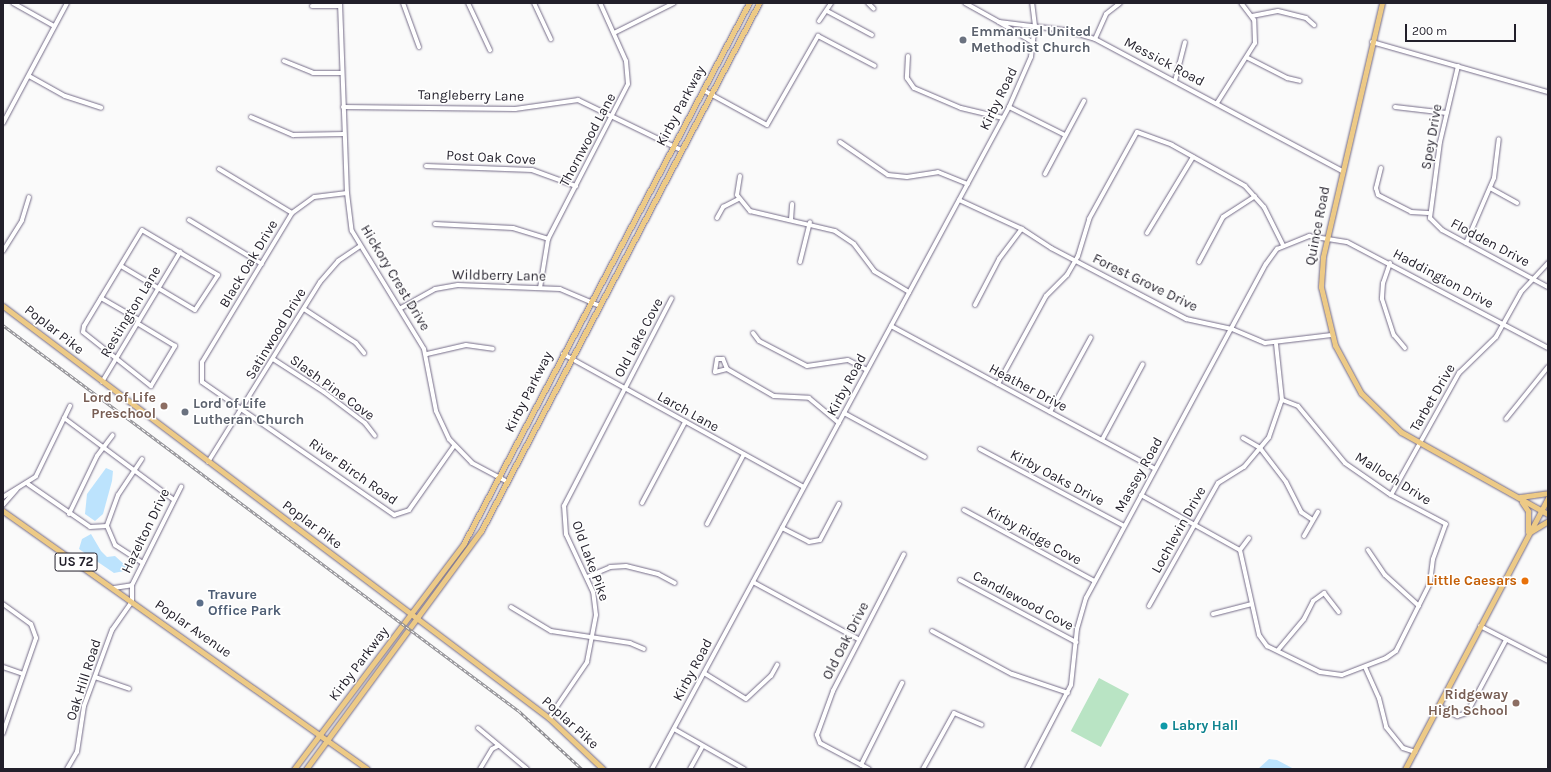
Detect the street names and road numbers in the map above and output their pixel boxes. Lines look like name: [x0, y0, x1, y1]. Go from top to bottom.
street label: Messick Road: [1121, 34, 1207, 90]
street label: Kirby Parkway: [653, 63, 709, 149]
street label: Kirby Road: [977, 65, 1021, 133]
street label: Tangleberry Lane: [418, 87, 524, 105]
street label: Thornwood Lane: [556, 90, 620, 190]
street label: Spey Drive: [1418, 103, 1446, 171]
street label: Post Oak Cove: [446, 147, 536, 169]
street label: Quince Road: [1302, 185, 1334, 267]
street label: Flodden Drive: [1448, 215, 1532, 271]
street label: Black Oak Drive: [216, 217, 282, 311]
street label: Hickory Crest Drive: [357, 222, 433, 334]
street label: Haddington Drive: [1390, 245, 1496, 313]
street label: Forest Grove Drive: [1090, 250, 1200, 316]
street label: Restington Lane: [97, 263, 165, 361]
street label: Wildberry Lane: [452, 267, 546, 285]
street label: Satinwood Drive: [242, 285, 310, 383]
street label: Old Lake Cove: [611, 295, 667, 381]
street label: Poplar Pike: [21, 302, 87, 358]
street label: Kirby Parkway: [501, 349, 557, 435]
street label: Kirby Road: [824, 351, 870, 419]
street label: Slash Pine Cove: [286, 352, 378, 424]
street label: Heather Drive: [986, 360, 1070, 416]
street label: Tarbet Drive: [1407, 361, 1459, 435]
street label: Larch Lane: [654, 388, 722, 436]
street label: Massey Road: [1111, 434, 1167, 516]
street label: River Birch Road: [305, 435, 401, 509]
street label: Kirby Oaks Drive: [1007, 446, 1107, 510]
street label: Malloch Drive: [1352, 449, 1434, 509]
street label: Lochlevin Drive: [1148, 484, 1210, 576]
street label: Hazelton Drive: [118, 486, 174, 576]
street label: Poplar Pike: [279, 497, 345, 553]
street label: Kirby Ridge Cove: [984, 503, 1084, 569]
street label: Old Lake Pike: [568, 519, 612, 603]
road number: US 72: [54, 551, 98, 573]
street label: Candlewood Cove: [970, 567, 1076, 635]
street label: Poplar Avenue: [151, 596, 235, 662]
street label: Old Oak Drive: [819, 599, 873, 683]
street label: Kirby Parkway: [326, 624, 392, 704]
street label: Kirby Road: [670, 636, 716, 704]
street label: Oak Hill Road: [63, 637, 105, 723]
street label: Poplar Pike: [538, 693, 602, 753]

